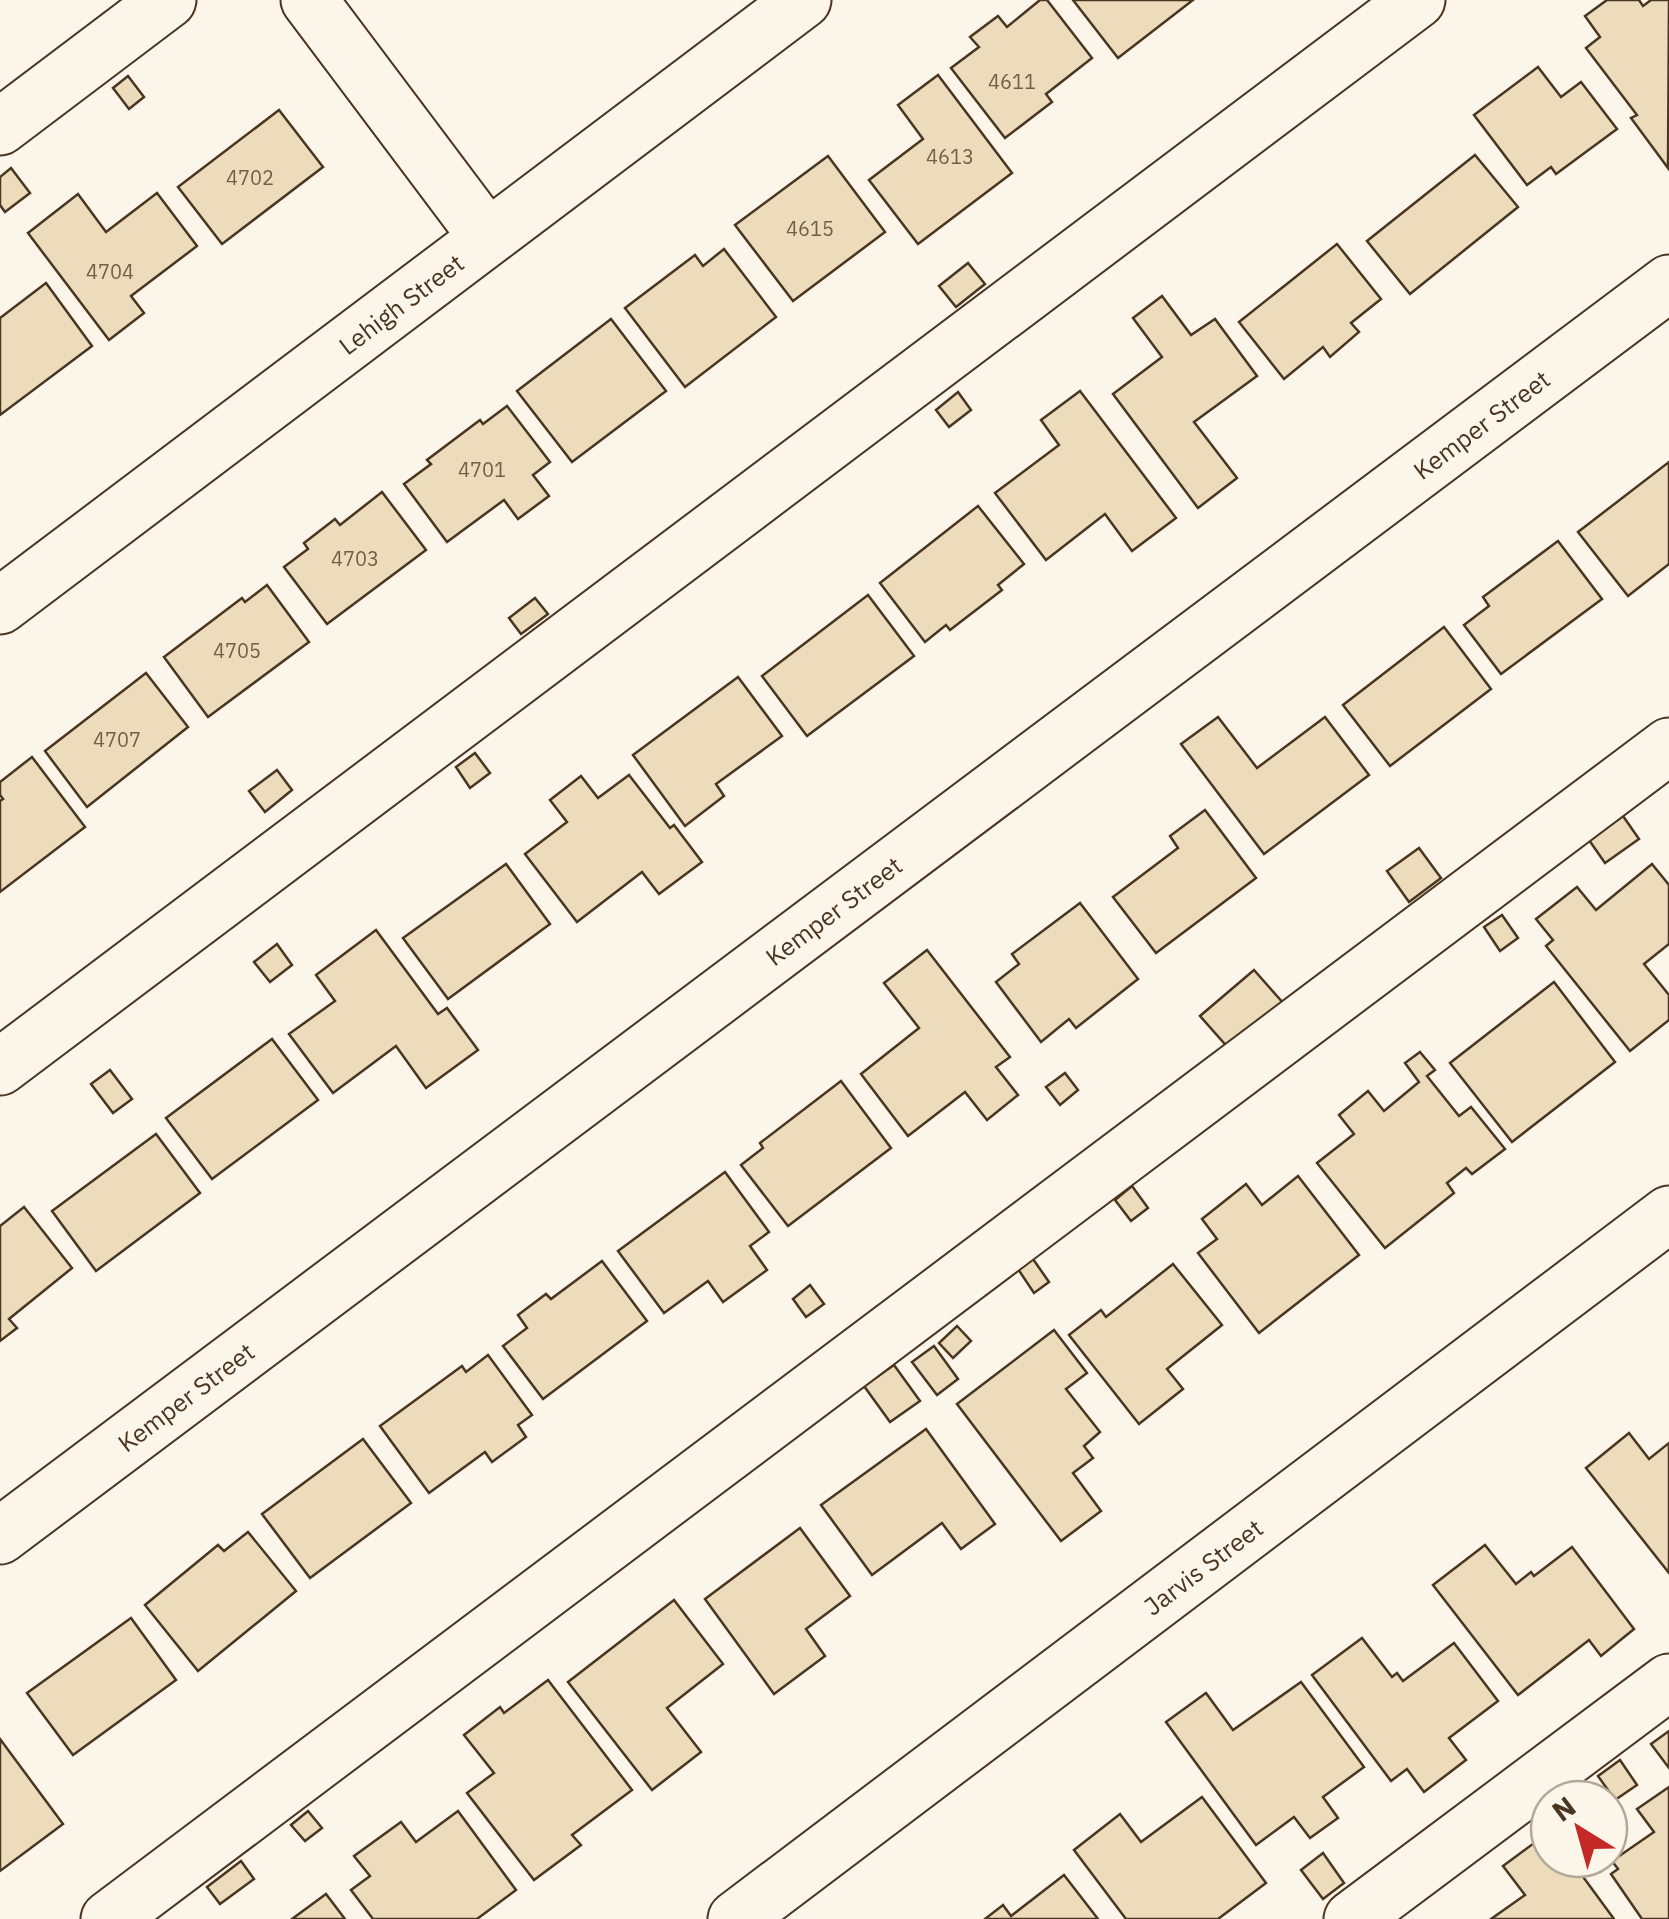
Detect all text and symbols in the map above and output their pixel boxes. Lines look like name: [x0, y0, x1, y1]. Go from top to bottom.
house number: 4611: [988, 68, 1036, 95]
house number: 4613: [926, 143, 974, 170]
house number: 4702: [226, 164, 274, 191]
house number: 4615: [786, 215, 834, 242]
street label: Lehigh Street: [332, 246, 470, 361]
house number: 4704: [86, 258, 134, 285]
street label: Kemper Street: [1406, 362, 1556, 486]
house number: 4701: [458, 456, 506, 483]
house number: 4703: [331, 545, 379, 572]
house number: 4705: [213, 637, 261, 664]
house number: 4707: [93, 726, 141, 753]
street label: Kemper Street: [758, 848, 908, 972]
street label: Kemper Street: [111, 1335, 261, 1459]
street label: Jarvis Street: [1137, 1511, 1269, 1622]
north arrow: [1529, 1779, 1629, 1879]
text: N: [1544, 1788, 1583, 1830]

